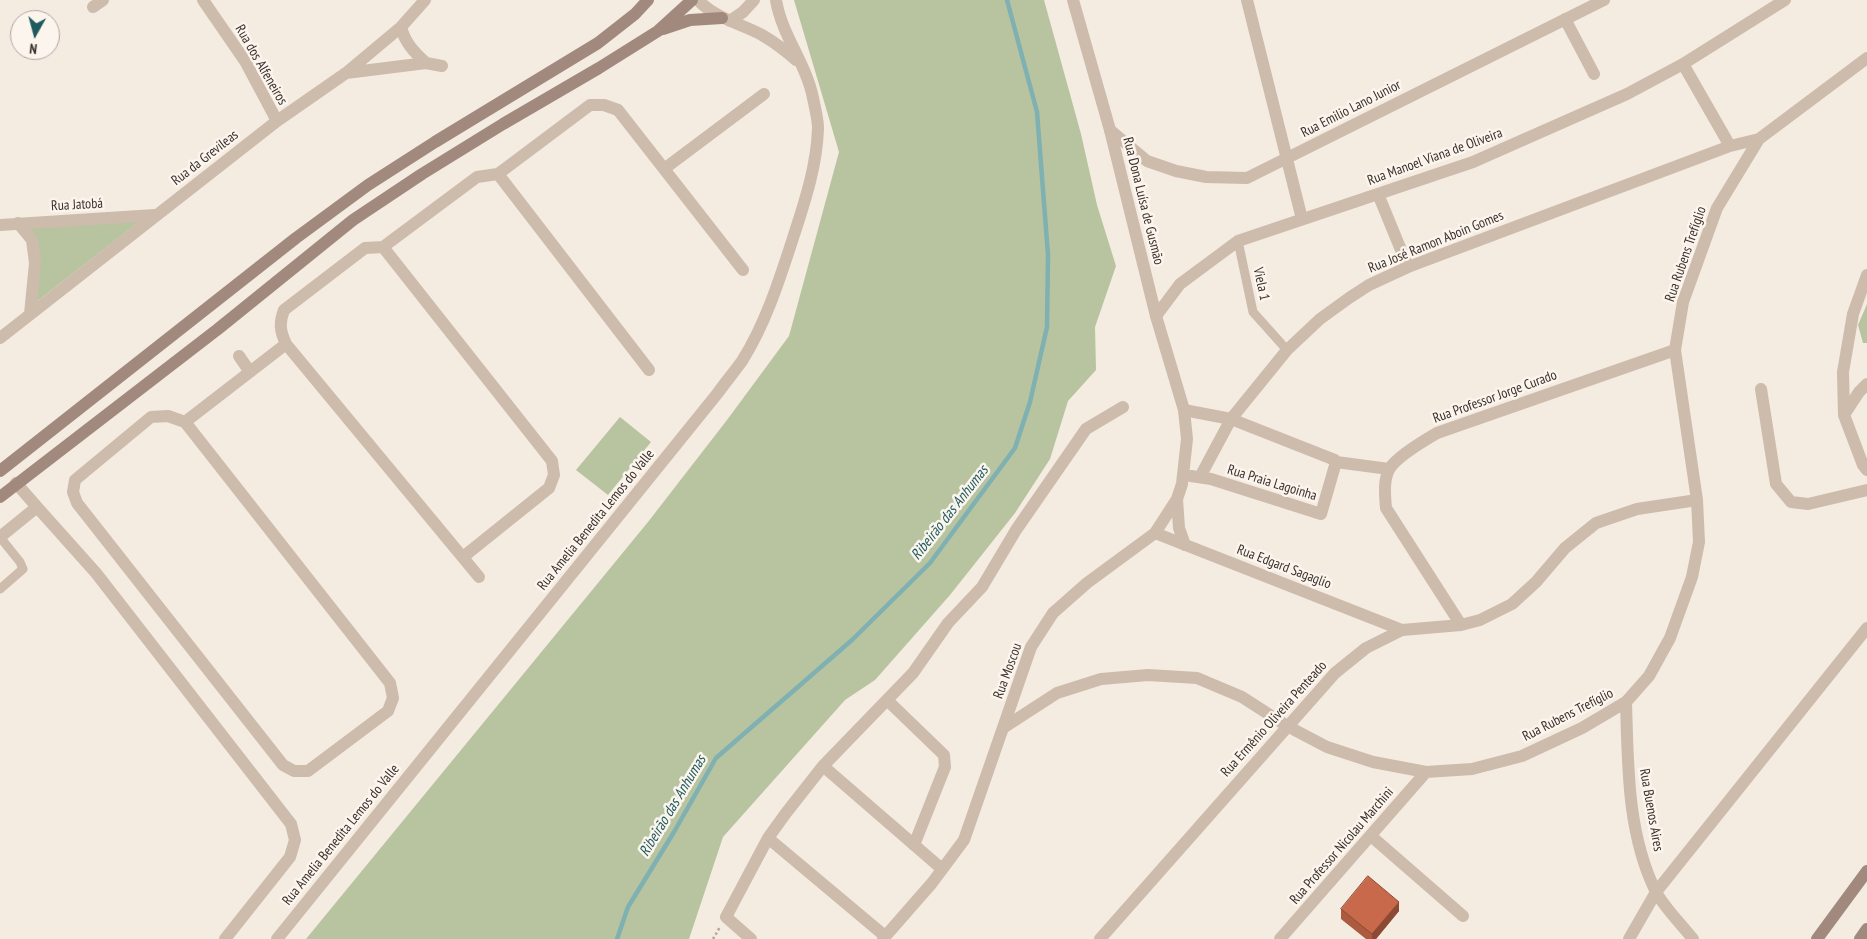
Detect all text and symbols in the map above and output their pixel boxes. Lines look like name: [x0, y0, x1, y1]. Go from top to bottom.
north arrow: [10, 10, 60, 60]
street label: Rua dos Alfeneiros: [231, 22, 291, 108]
text: N: [28, 40, 38, 58]
street label: Rua Emilio Lano Junior: [1298, 77, 1404, 141]
street label: Rua Manoel Viana de Oliveira: [1365, 125, 1505, 189]
street label: Rua da Grevileas: [168, 127, 242, 189]
street label: Rua Dona Luísa de Gusmão: [1119, 136, 1167, 266]
street label: Rua Jatobá: [51, 195, 103, 215]
street label: Rua Rubens Trefíglio: [1662, 204, 1710, 304]
street label: Rua José Ramon Aboin Gomes: [1366, 207, 1506, 277]
street label: Viela 1: [1249, 266, 1273, 302]
street label: Rua Professor Jorge Curado: [1431, 367, 1559, 427]
street label: Rua Amelia Benedita Lemos do Valle: [534, 446, 658, 594]
street label: Rua Praia Lagoinha: [1225, 461, 1319, 505]
water label: Ribeirão das Anhumas: [908, 462, 992, 564]
street label: Rua Edgard Sagaglio: [1235, 541, 1333, 593]
street label: Rua Moscou: [990, 641, 1026, 701]
street label: Rua Ermênio Oliveira Penteado: [1218, 658, 1330, 780]
street label: Rua Rubens Trefíglio: [1520, 685, 1616, 745]
water label: Ribeirão das Anhumas: [636, 752, 710, 860]
street label: Rua Amelia Benedita Lemos do Valle: [279, 761, 403, 909]
street label: Rua Buenos Aires: [1635, 767, 1667, 853]
street label: Rua Professor Nicolau Marchini: [1287, 784, 1397, 908]

